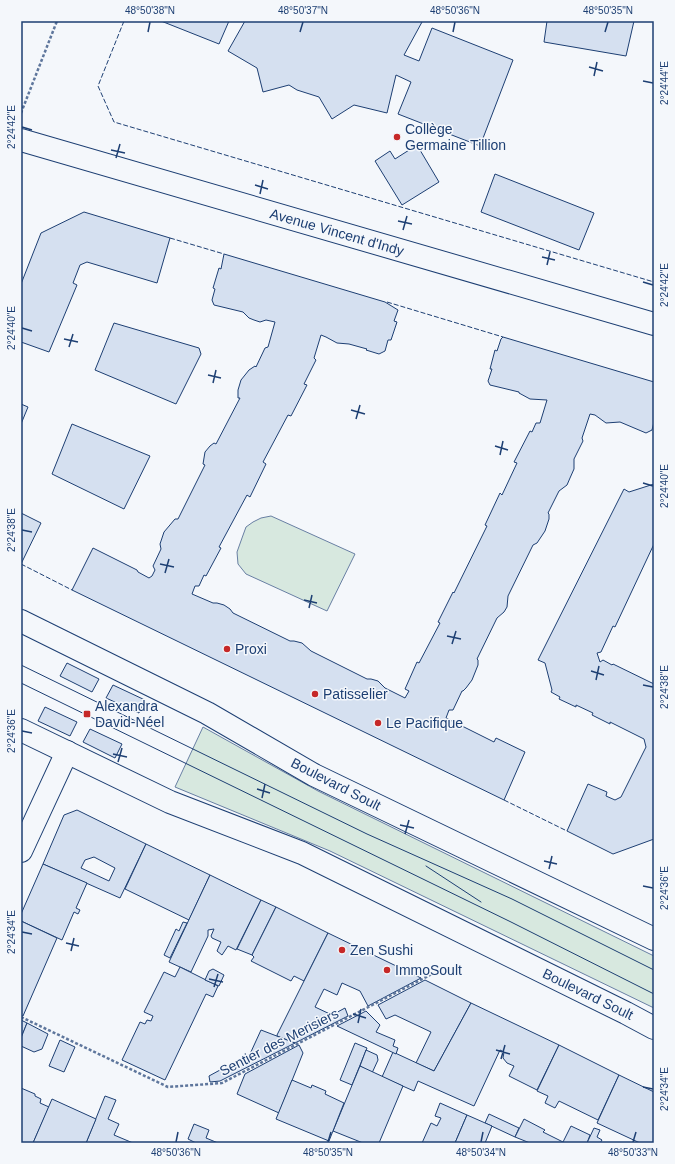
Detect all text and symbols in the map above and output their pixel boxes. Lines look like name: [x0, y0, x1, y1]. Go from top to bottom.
text: 48°50'38"N: [125, 5, 175, 16]
text: 48°50'37"N: [278, 5, 328, 16]
text: 48°50'36"N: [430, 5, 480, 16]
text: 48°50'35"N: [583, 5, 633, 16]
text: 2°24'44"E: [659, 61, 670, 105]
text: 2°24'42"E: [6, 105, 17, 149]
place label: Collège Germaine Tillion: [405, 121, 506, 153]
marker: Collège Germaine Tillion: [392, 132, 402, 142]
street label: Avenue Vincent d'Indy: [268, 205, 406, 259]
text: 2°24'42"E: [659, 263, 670, 307]
text: 2°24'40"E: [6, 306, 17, 350]
text: 2°24'40"E: [659, 464, 670, 508]
text: 2°24'38"E: [6, 508, 17, 552]
place label: Proxi: [235, 641, 267, 657]
marker: Proxi: [222, 644, 232, 654]
text: 2°24'38"E: [659, 665, 670, 709]
place label: Patisselier: [323, 686, 388, 702]
marker: Patisselier: [310, 689, 320, 699]
place label: Alexandra David-Néel: [95, 698, 164, 730]
text: 2°24'36"E: [6, 709, 17, 753]
marker: Alexandra David-Néel: [82, 709, 92, 719]
place label: Le Pacifique: [386, 715, 463, 731]
marker: Le Pacifique: [373, 718, 383, 728]
street label: Boulevard Soult: [288, 754, 384, 814]
text: 2°24'36"E: [659, 866, 670, 910]
text: 2°24'34"E: [6, 910, 17, 954]
place label: Zen Sushi: [350, 942, 413, 958]
marker: Zen Sushi: [337, 945, 347, 955]
place label: ImmoSoult: [395, 962, 462, 978]
marker: ImmoSoult: [382, 965, 392, 975]
street label: Boulevard Soult: [540, 965, 636, 1023]
street label: Sentier des Merisiers: [217, 1005, 341, 1079]
text: 2°24'34"E: [659, 1067, 670, 1111]
text: 48°50'36"N: [151, 1147, 201, 1158]
text: 48°50'35"N: [303, 1147, 353, 1158]
text: 48°50'34"N: [456, 1147, 506, 1158]
text: 48°50'33"N: [608, 1147, 658, 1158]

